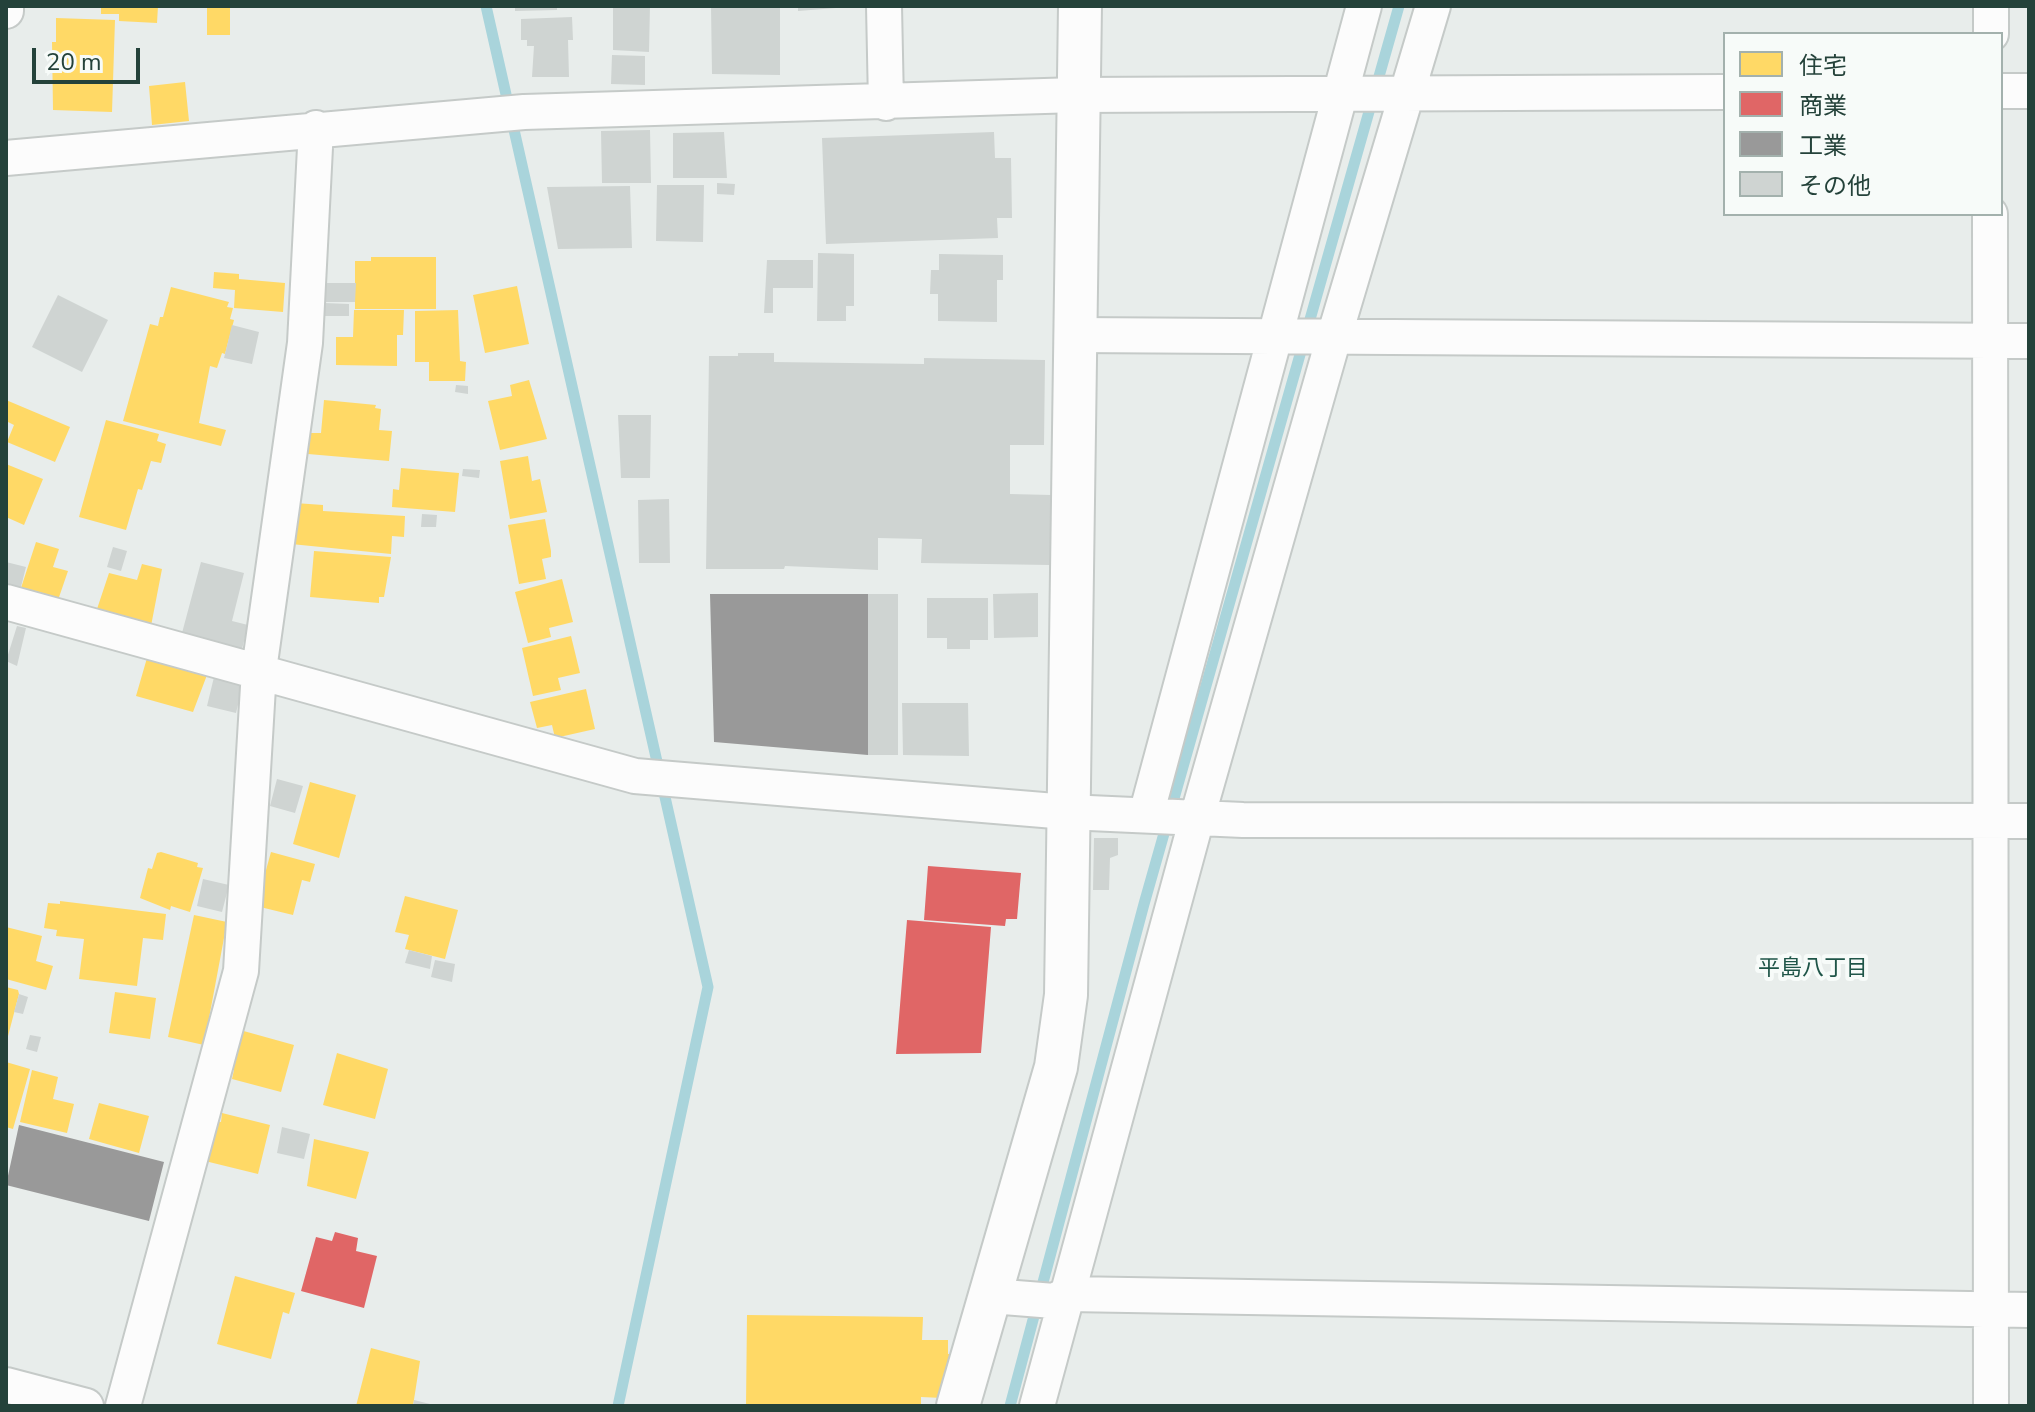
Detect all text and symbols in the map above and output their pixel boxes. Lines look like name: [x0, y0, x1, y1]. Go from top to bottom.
scale bar: [36, 32, 144, 82]
legend: [1723, 32, 2003, 216]
text: 20 m: [46, 46, 102, 78]
text: 住宅: [1799, 50, 1847, 82]
text: 商業: [1799, 90, 1847, 122]
text: 工業: [1799, 130, 1847, 162]
text: その他: [1799, 170, 1871, 202]
district label: 平島八丁目: [1758, 957, 1868, 983]

